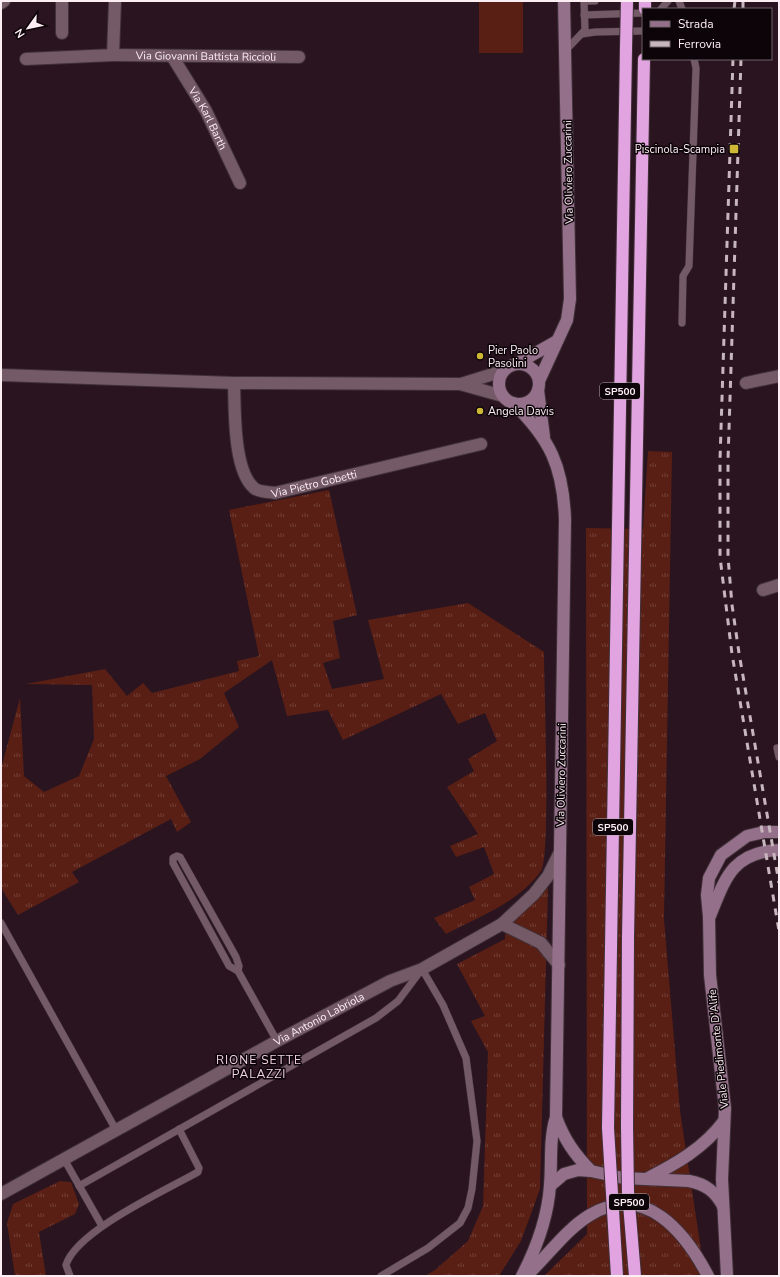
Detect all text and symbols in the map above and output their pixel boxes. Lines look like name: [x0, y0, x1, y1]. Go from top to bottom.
north arrow: [8, 8, 48, 48]
legend: [642, 8, 772, 60]
text: Strada: [678, 16, 714, 32]
text: N: [12, 26, 29, 41]
text: Ferrovia: [678, 36, 721, 52]
street label: Via Giovanni Battista Riccioli: [135, 48, 276, 65]
street label: Via Karl Barth: [184, 83, 230, 152]
street label: Via Oliviero Zuccarini: [560, 120, 577, 225]
place label: Piscinola-Scampia: [635, 142, 725, 157]
marker: Piscinola-Scampia: [728, 143, 740, 155]
place label: Pier Paolo Pasolini: [488, 343, 538, 371]
marker: Pier Paolo Pasolini: [475, 351, 485, 361]
road number: SP500: [600, 383, 640, 399]
place label: Angela Davis: [488, 404, 554, 419]
marker: Angela Davis: [475, 406, 485, 416]
street label: Via Pietro Gobetti: [269, 467, 358, 502]
street label: Via Oliviero Zuccarini: [553, 723, 570, 828]
road number: SP500: [593, 819, 633, 835]
street label: Viale Piedimonte D'Alife: [705, 988, 732, 1111]
street label: Via Antonio Labriola: [270, 989, 367, 1050]
district label: RIONE SETTE PALAZZI: [216, 1052, 302, 1082]
road number: SP500: [609, 1194, 649, 1210]

